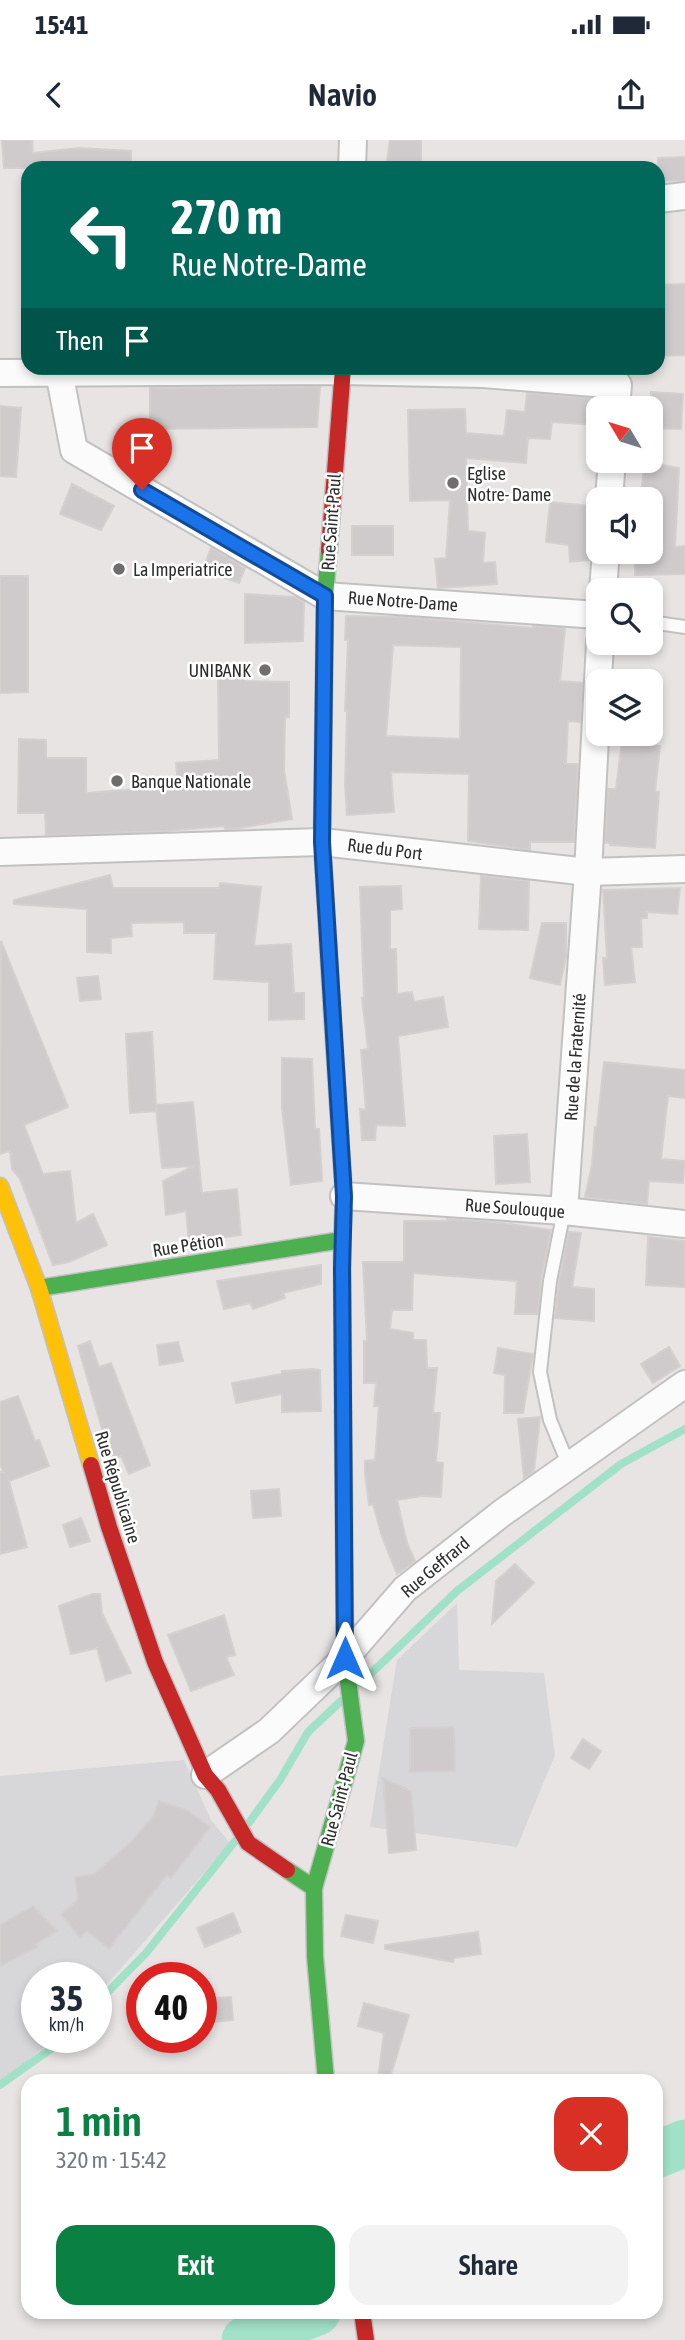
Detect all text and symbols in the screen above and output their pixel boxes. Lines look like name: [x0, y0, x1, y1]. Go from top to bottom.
text: 15:41: [35, 10, 89, 40]
icon: back: [35, 76, 73, 114]
text: Navio: [308, 76, 377, 113]
icon: share: [612, 76, 650, 114]
text: 270 m: [171, 188, 282, 244]
icon: left: [56, 189, 147, 280]
text: Rue Notre-Dame: [171, 246, 367, 283]
icon: arrive: [118, 322, 156, 360]
text: Then: [56, 326, 104, 356]
north arrow: [586, 396, 663, 472]
map controls: [586, 396, 663, 746]
pin: [112, 418, 172, 490]
icon: arrive: [123, 429, 161, 467]
place label: Eglise Notre- Dame: [467, 463, 551, 505]
street label: Rue Saint-Paul: [317, 473, 345, 571]
marker: Eglise Notre- Dame: [445, 475, 461, 491]
button: sound: [586, 487, 663, 564]
place label: La Imperiatrice: [133, 559, 232, 580]
marker: La Imperiatrice: [111, 561, 127, 577]
button: search: [586, 578, 663, 655]
street label: Rue Notre-Dame: [347, 587, 459, 615]
place label: UNIBANK: [188, 660, 251, 681]
marker: UNIBANK: [257, 662, 273, 678]
button: layers: [586, 669, 663, 746]
place label: Banque Nationale: [131, 771, 251, 792]
marker: Banque Nationale: [109, 773, 125, 789]
street label: Rue du Port: [346, 834, 424, 864]
street label: Rue de la Fraternité: [560, 992, 590, 1122]
street label: Rue Soulouque: [464, 1194, 566, 1222]
street label: Rue Pétion: [151, 1229, 225, 1261]
street label: Rue Républicaine: [91, 1428, 145, 1546]
street label: Rue Geffrard: [396, 1532, 474, 1602]
position arrow: [308, 1621, 382, 1695]
street label: Rue Saint-Paul: [316, 1749, 362, 1849]
speed limit sign: 40: [126, 1962, 217, 2053]
text: 35: [50, 1978, 83, 2018]
text: km/h: [49, 2014, 84, 2035]
text: 1 min: [56, 2097, 142, 2145]
button: close: [554, 2097, 628, 2171]
text: 320 m · 15:42: [56, 2147, 167, 2173]
button: Exit: [56, 2225, 335, 2305]
button: Share: [349, 2225, 628, 2305]

